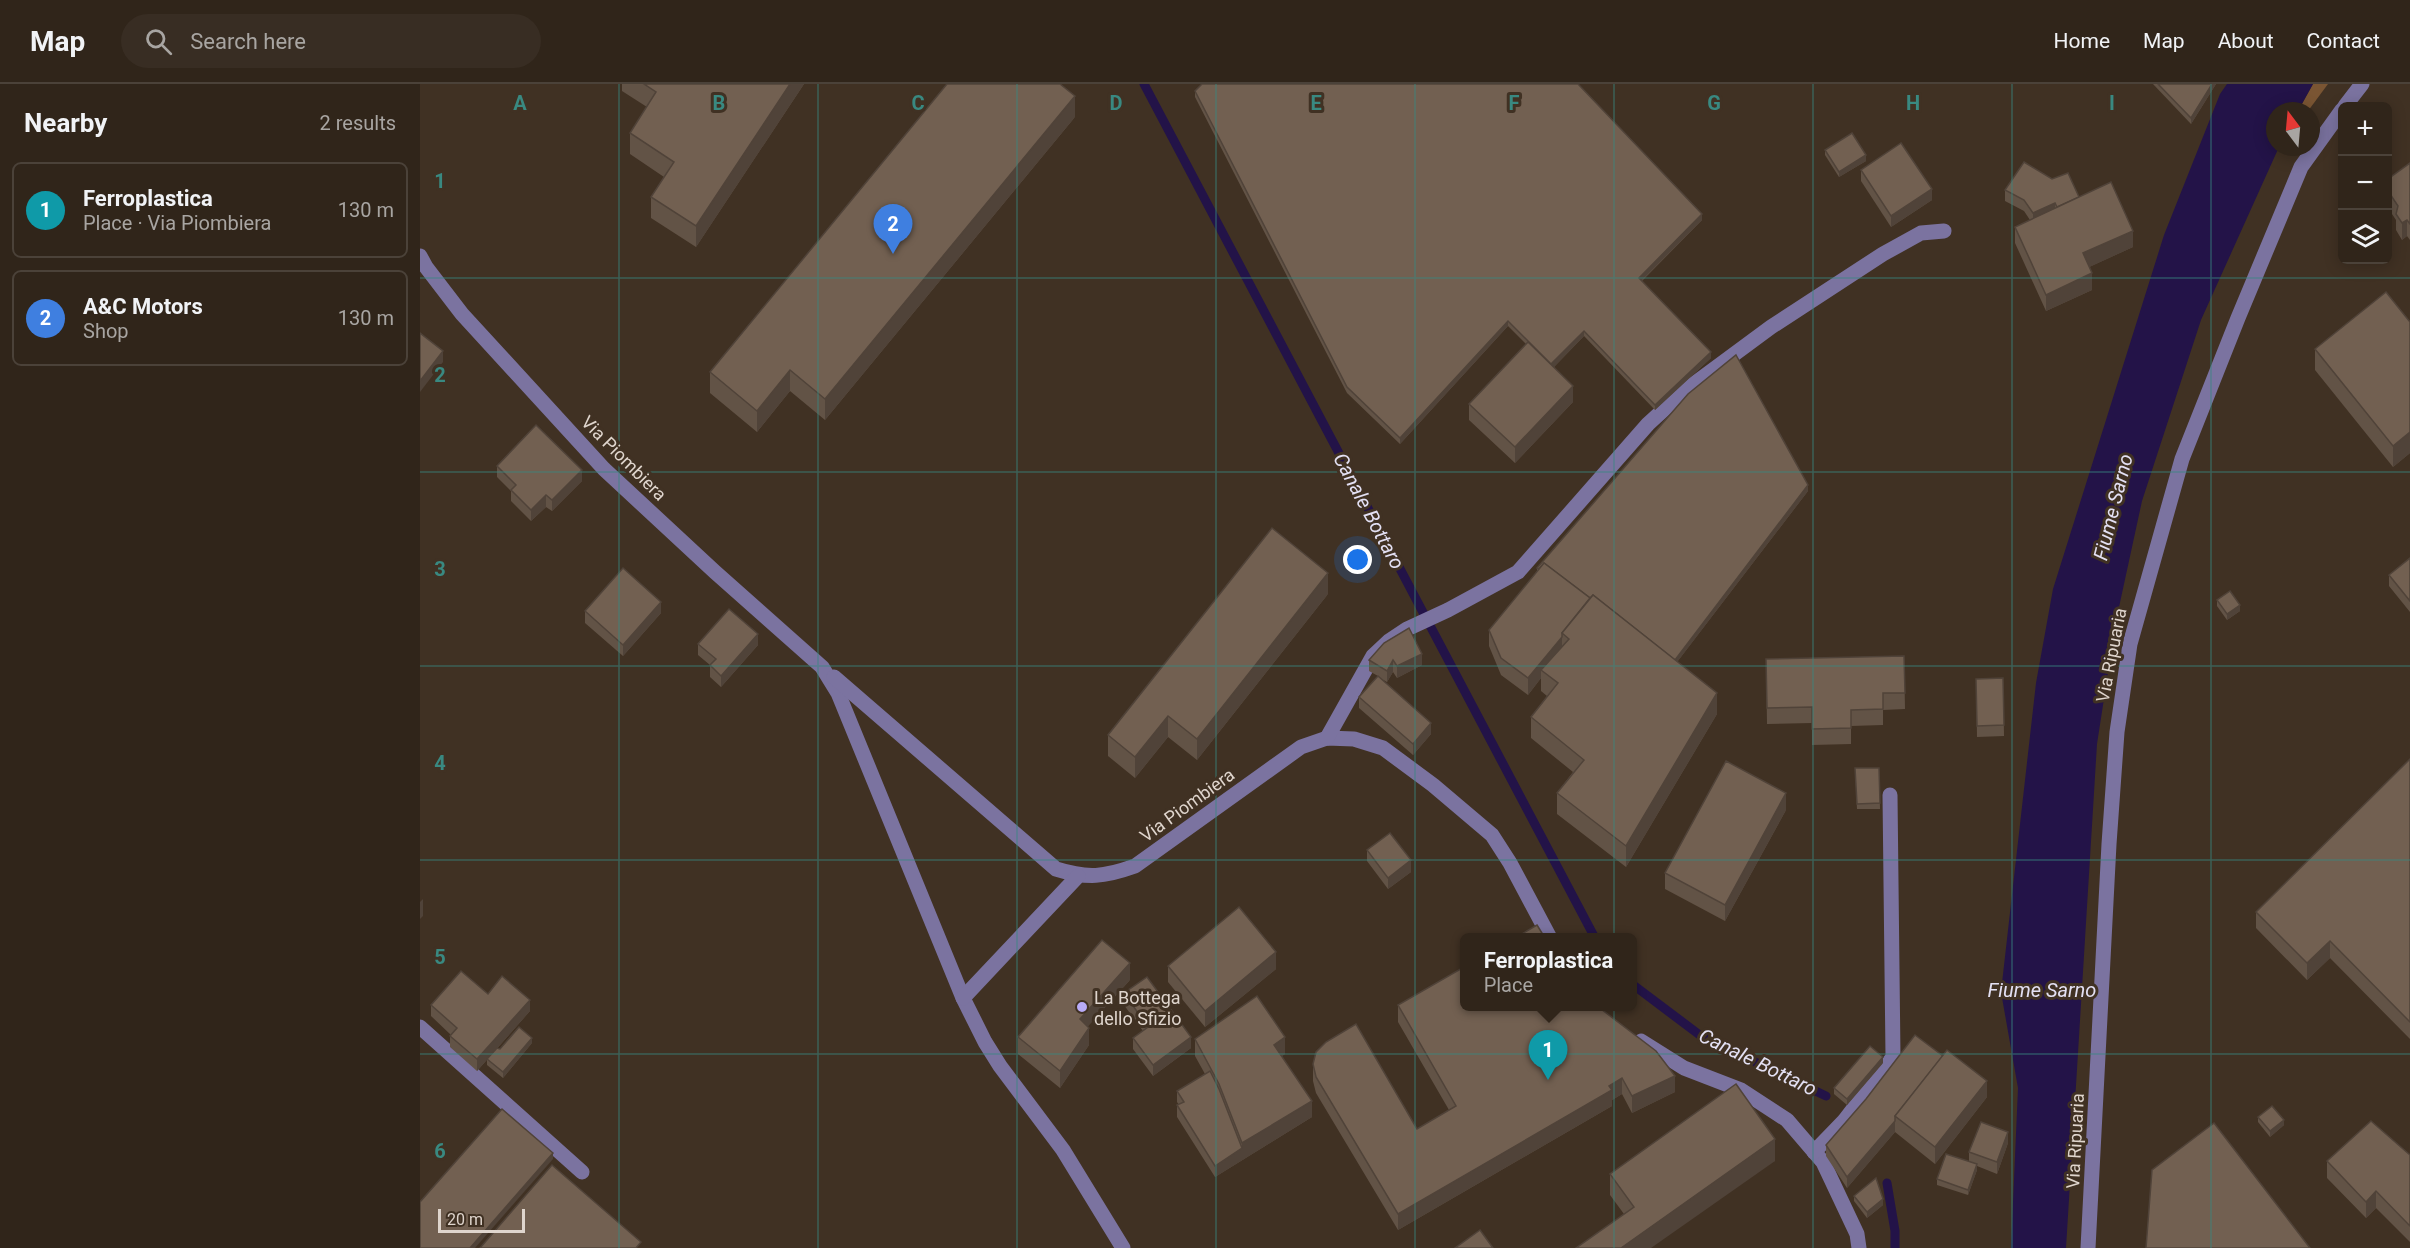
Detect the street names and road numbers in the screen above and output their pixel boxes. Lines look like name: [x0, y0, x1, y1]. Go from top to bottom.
street label: Via Piombiera: [577, 411, 671, 505]
street label: Via Ripuaria: [2092, 606, 2130, 704]
street label: Via Piombiera: [1136, 764, 1238, 846]
street label: Via Ripuaria: [2062, 1093, 2088, 1189]

